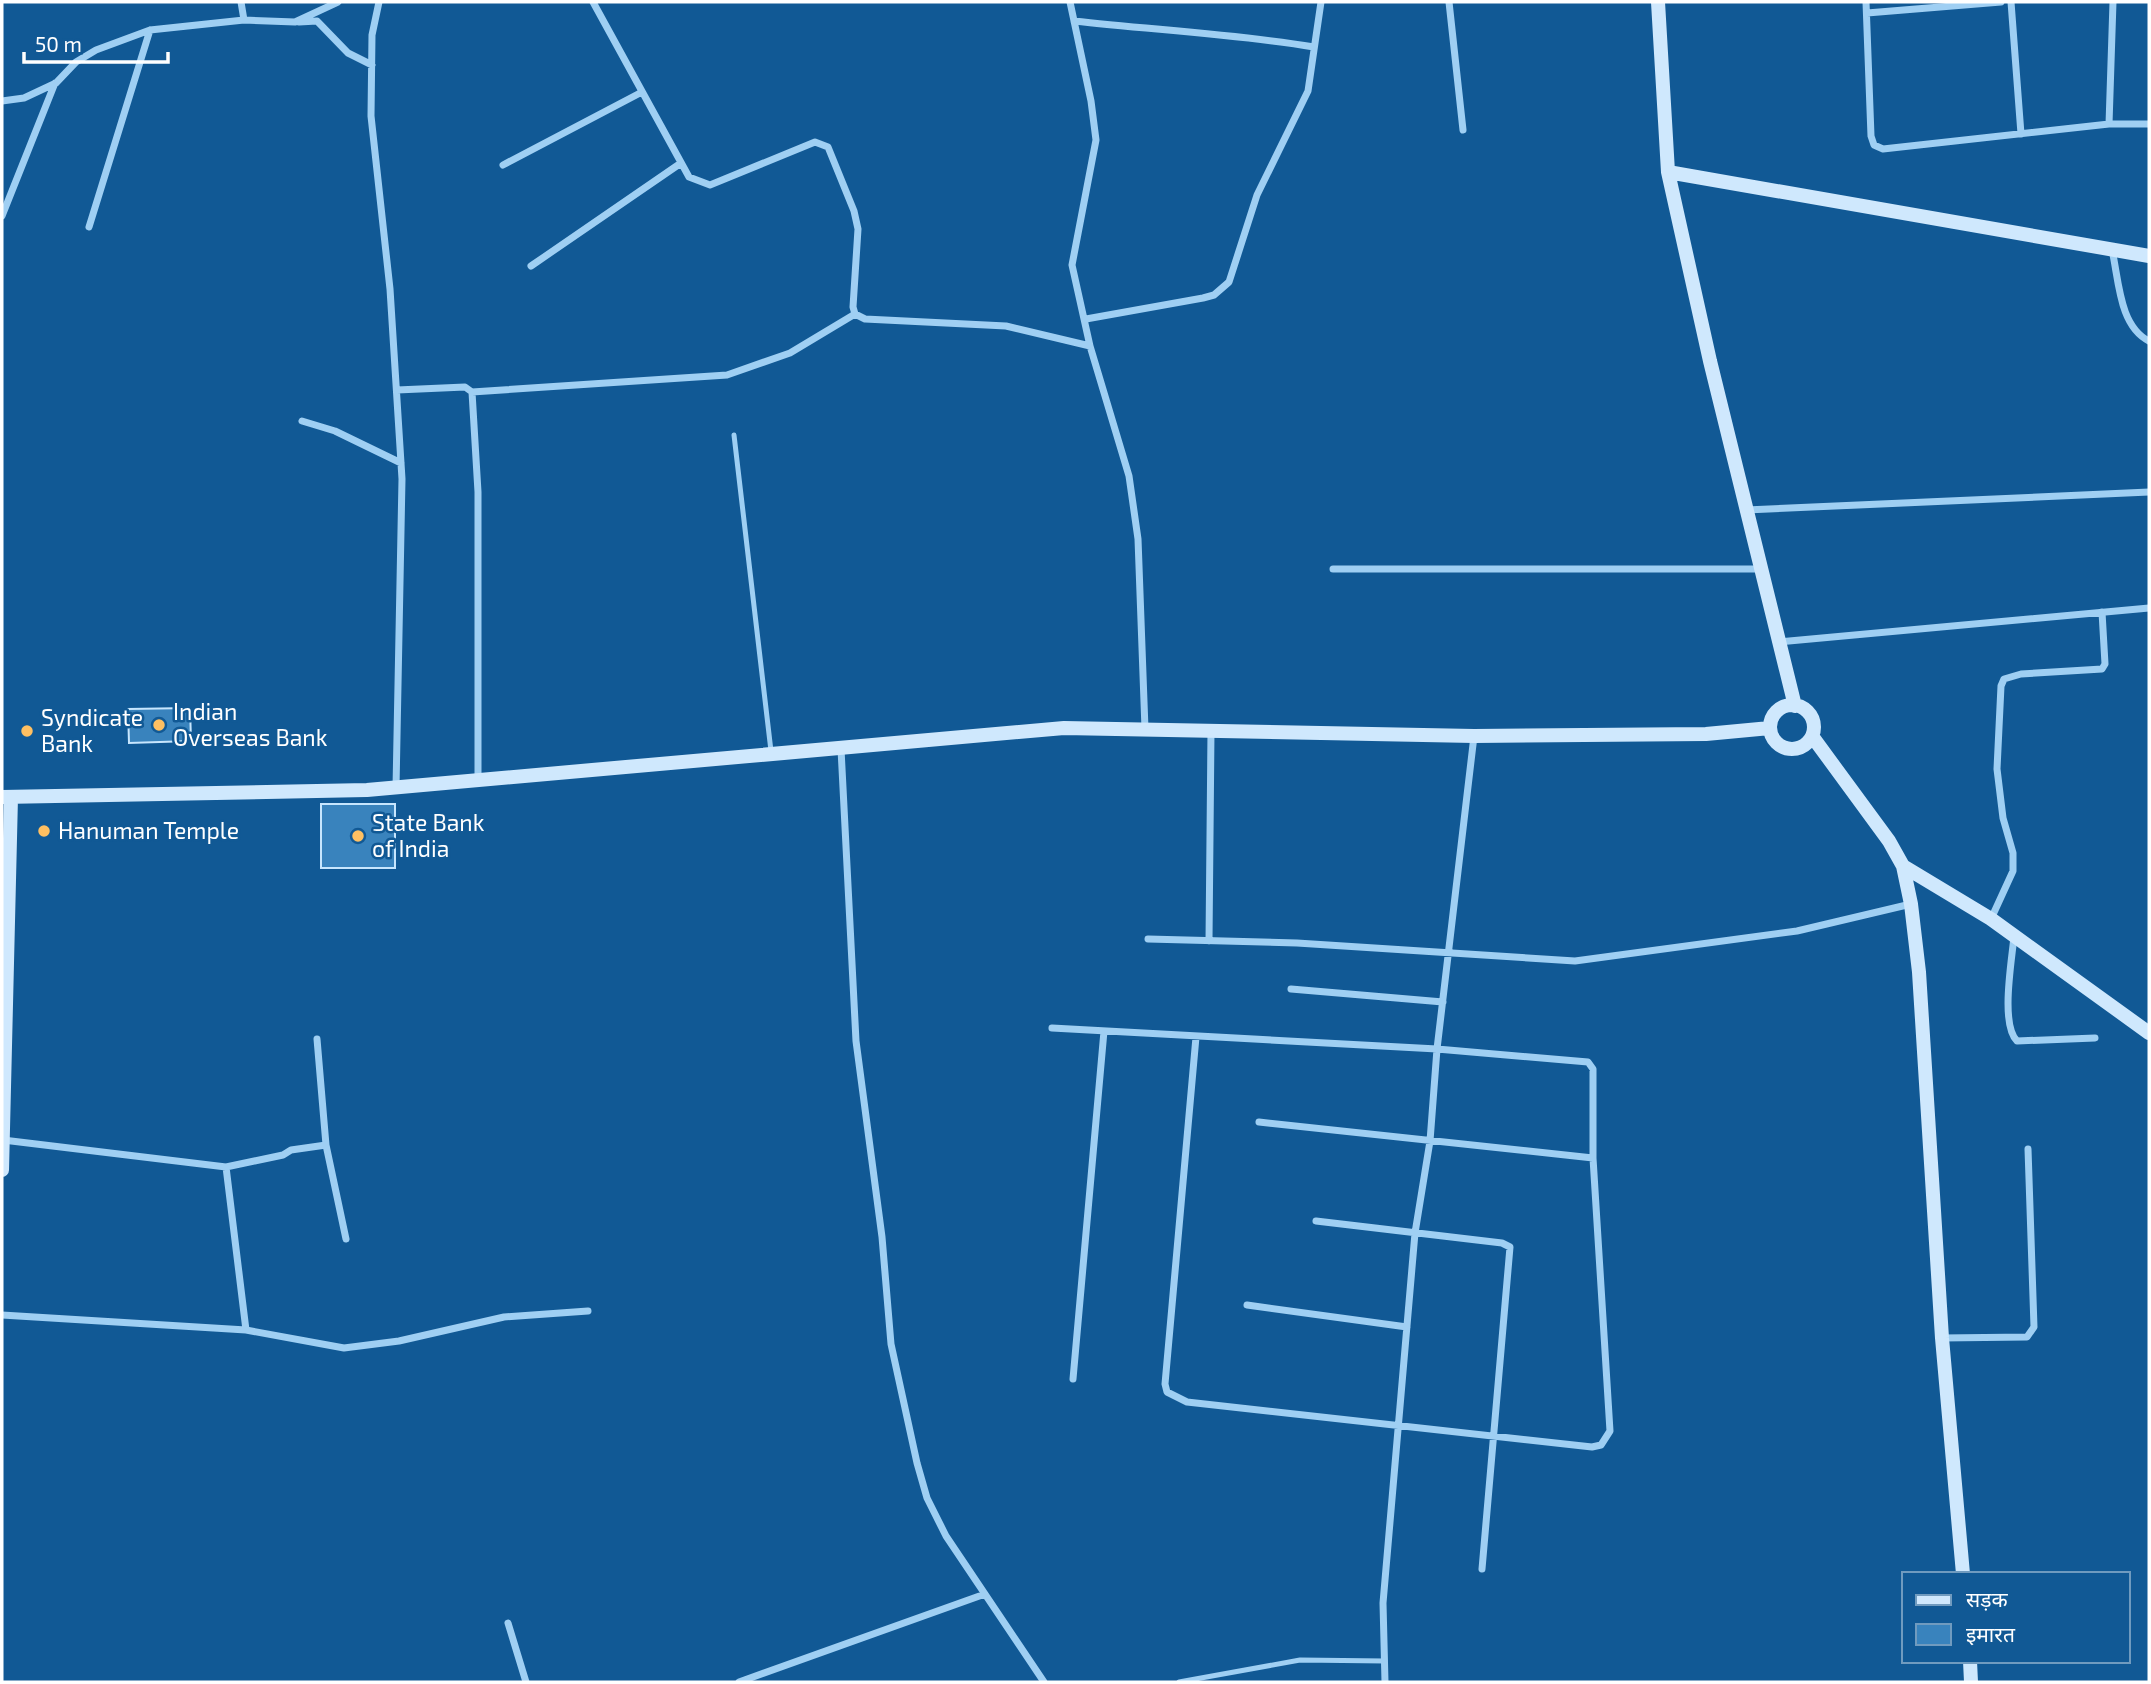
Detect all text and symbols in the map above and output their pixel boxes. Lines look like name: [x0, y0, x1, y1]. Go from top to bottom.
scale bar: [24, 21, 168, 65]
text: 50 m: [35, 31, 82, 56]
place label: Indian Overseas Bank: [173, 697, 328, 751]
place label: Syndicate Bank: [41, 703, 143, 757]
marker: Indian Overseas Bank: [151, 717, 167, 733]
marker: Syndicate Bank: [19, 723, 35, 739]
place label: State Bank of India: [372, 808, 485, 862]
place label: Hanuman Temple: [58, 816, 239, 844]
marker: Hanuman Temple: [36, 823, 52, 839]
marker: State Bank of India: [350, 828, 366, 844]
legend: [1902, 1572, 2130, 1663]
text: सड़क: [1966, 1586, 2008, 1611]
text: इमारत: [1966, 1621, 2016, 1646]

